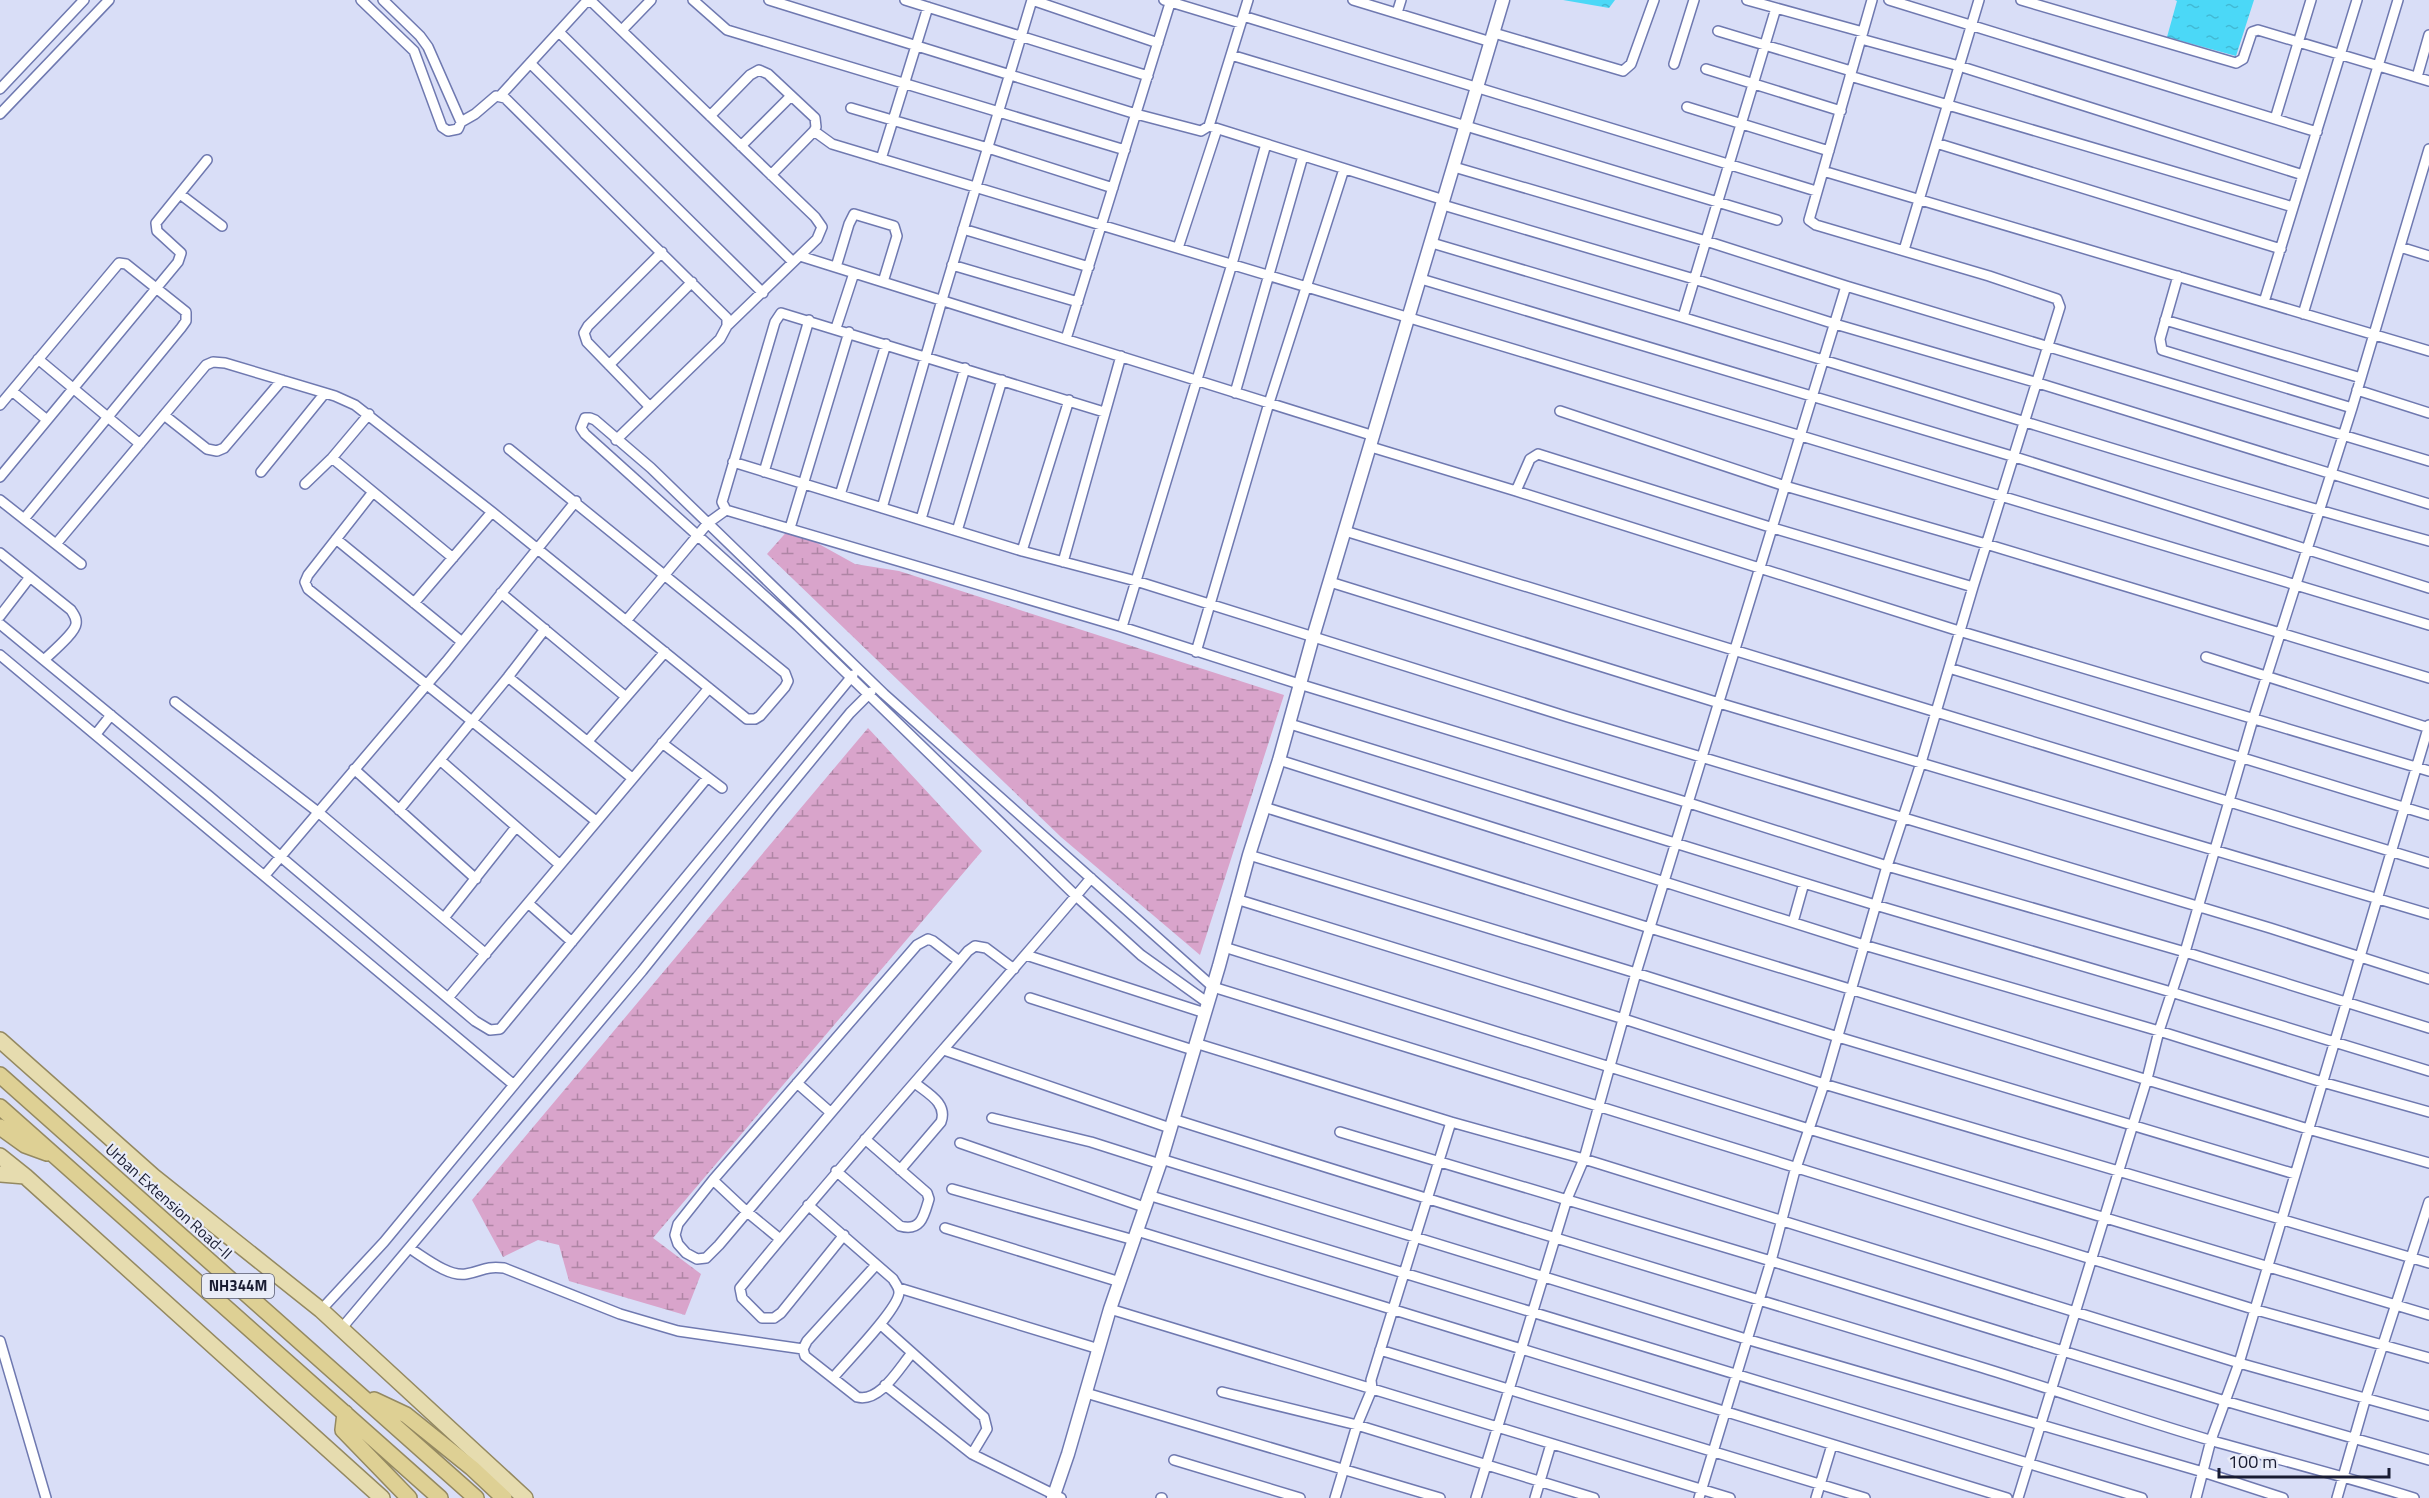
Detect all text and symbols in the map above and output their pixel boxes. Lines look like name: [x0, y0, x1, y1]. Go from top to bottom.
street label: Urban Extension Road-II: [100, 1137, 238, 1265]
road number: NH344M: [202, 1274, 274, 1298]
scale bar: [2219, 1441, 2388, 1479]
text: 100 m: [2228, 1448, 2277, 1475]

